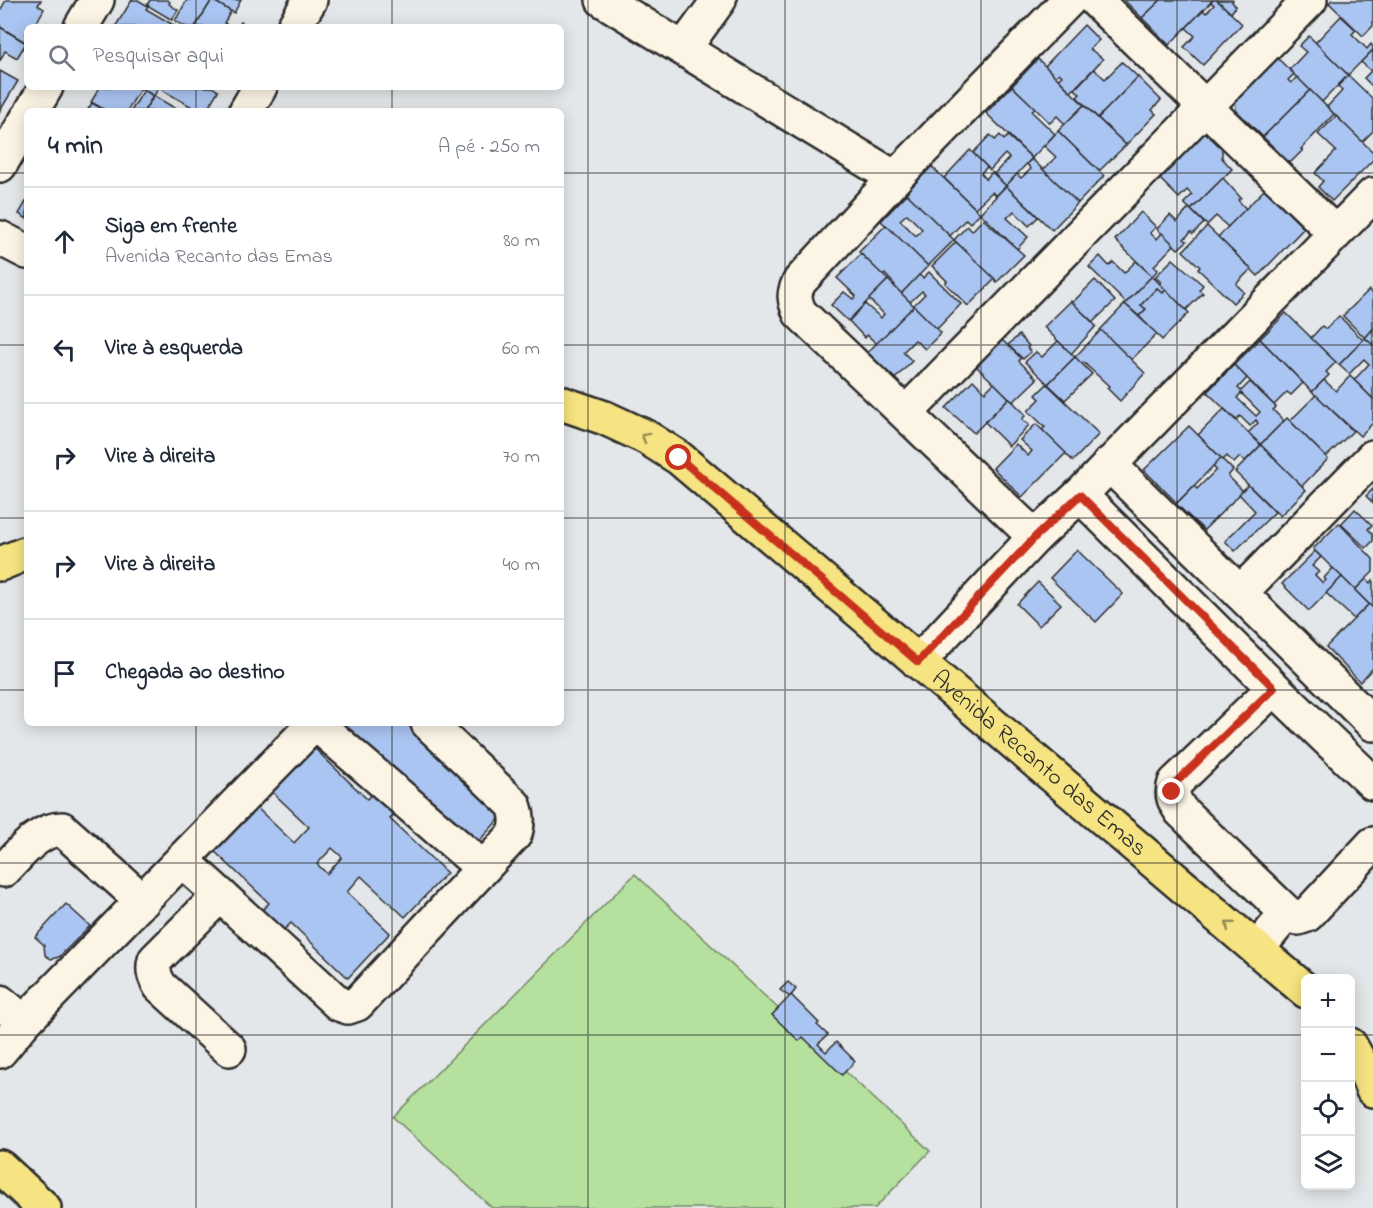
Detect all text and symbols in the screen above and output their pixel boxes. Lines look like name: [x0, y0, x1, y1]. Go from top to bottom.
search box: [24, 24, 564, 90]
icon: search: [45, 41, 78, 74]
text: Pesquisar aqui: [93, 41, 224, 73]
text: 4 min: [48, 128, 103, 166]
text: A pé · 250 m: [438, 133, 540, 162]
text: Siga em frente: [105, 211, 237, 243]
icon: ahead: [48, 225, 81, 258]
text: 80 m: [503, 227, 540, 256]
text: Avenida Recanto das Emas: [105, 243, 333, 272]
icon: left: [48, 333, 81, 366]
text: Vire à esquerda: [105, 333, 243, 365]
text: 60 m: [502, 335, 540, 364]
one-way arrow: [641, 433, 651, 444]
icon: right: [48, 441, 81, 474]
text: Vire à direita: [105, 441, 215, 473]
text: 70 m: [503, 443, 540, 472]
route start: [665, 444, 691, 470]
icon: right: [48, 549, 81, 582]
text: Vire à direita: [105, 549, 215, 581]
text: 40 m: [503, 551, 540, 580]
icon: arrive: [48, 657, 81, 690]
text: Chegada ao destino: [105, 657, 285, 689]
street label: Avenida Recanto das Emas: [923, 662, 1154, 866]
route end: [1158, 778, 1184, 804]
one-way arrow: [1225, 922, 1236, 933]
map controls: [1301, 974, 1355, 1190]
button: +: [1301, 974, 1355, 1028]
button: −: [1301, 1028, 1355, 1082]
button: locate: [1301, 1082, 1355, 1136]
button: layers: [1301, 1136, 1355, 1190]

